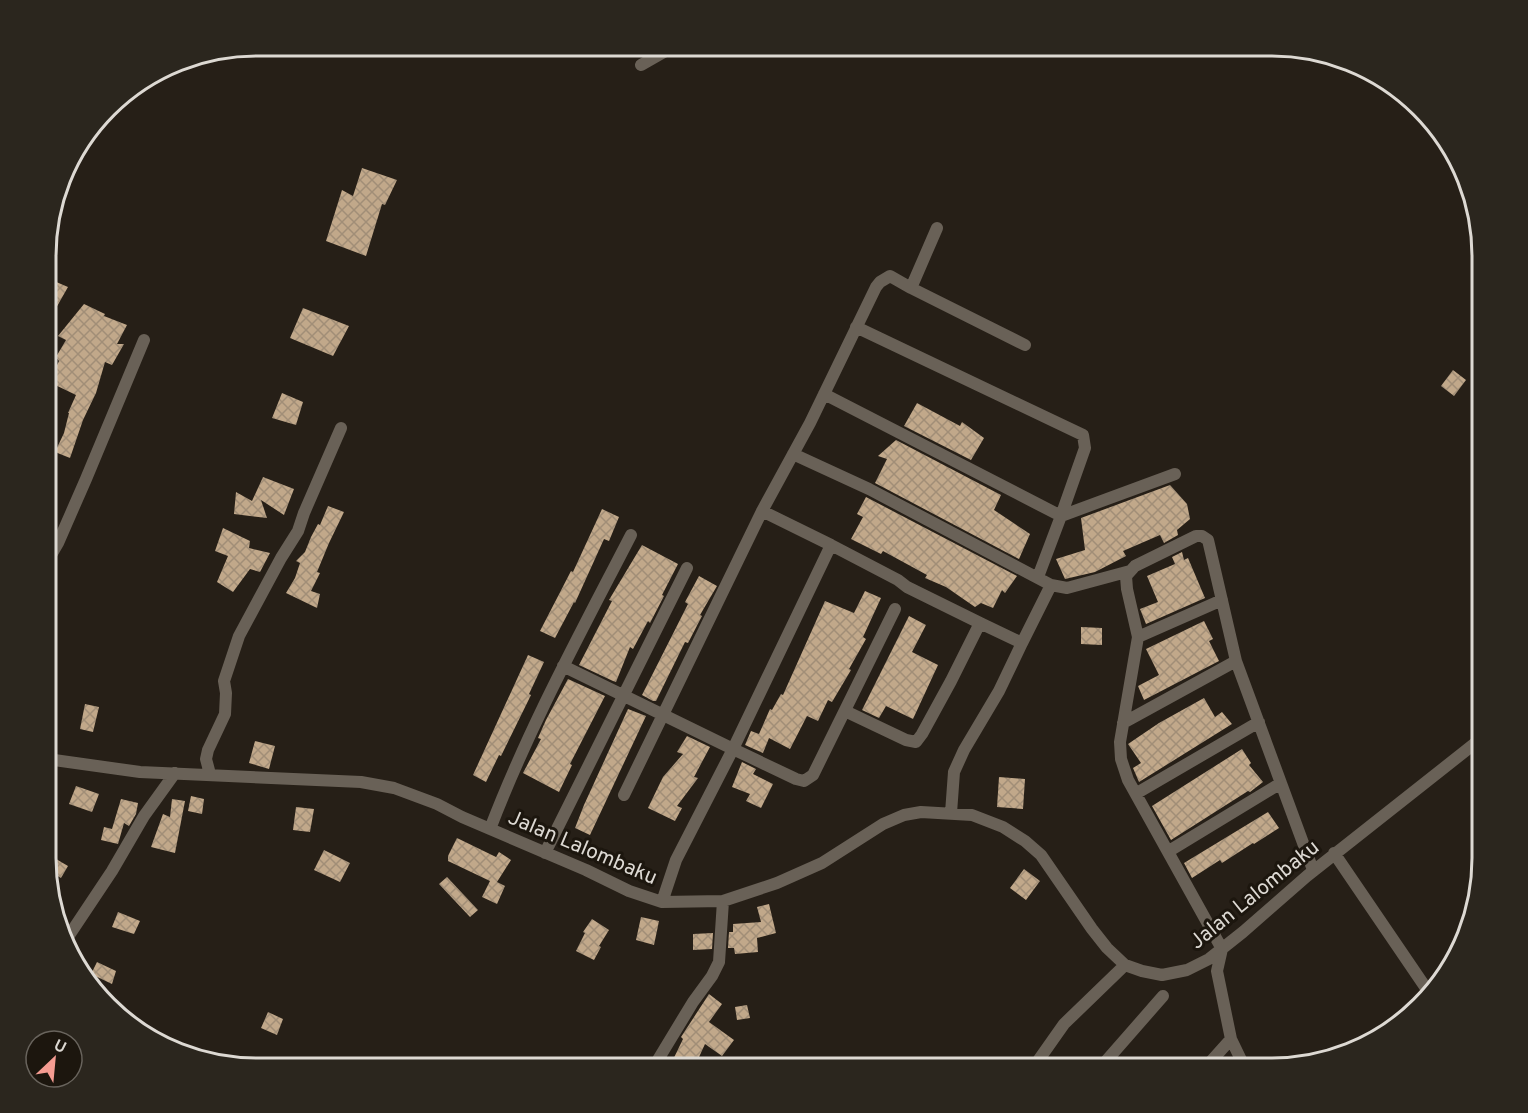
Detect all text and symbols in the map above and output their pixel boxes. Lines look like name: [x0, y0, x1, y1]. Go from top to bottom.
street label: Jalan Lalombaku: [504, 805, 661, 892]
street label: Jalan Lalombaku: [1184, 834, 1325, 956]
north arrow: [24, 1029, 84, 1089]
text: U: [50, 1036, 69, 1059]

